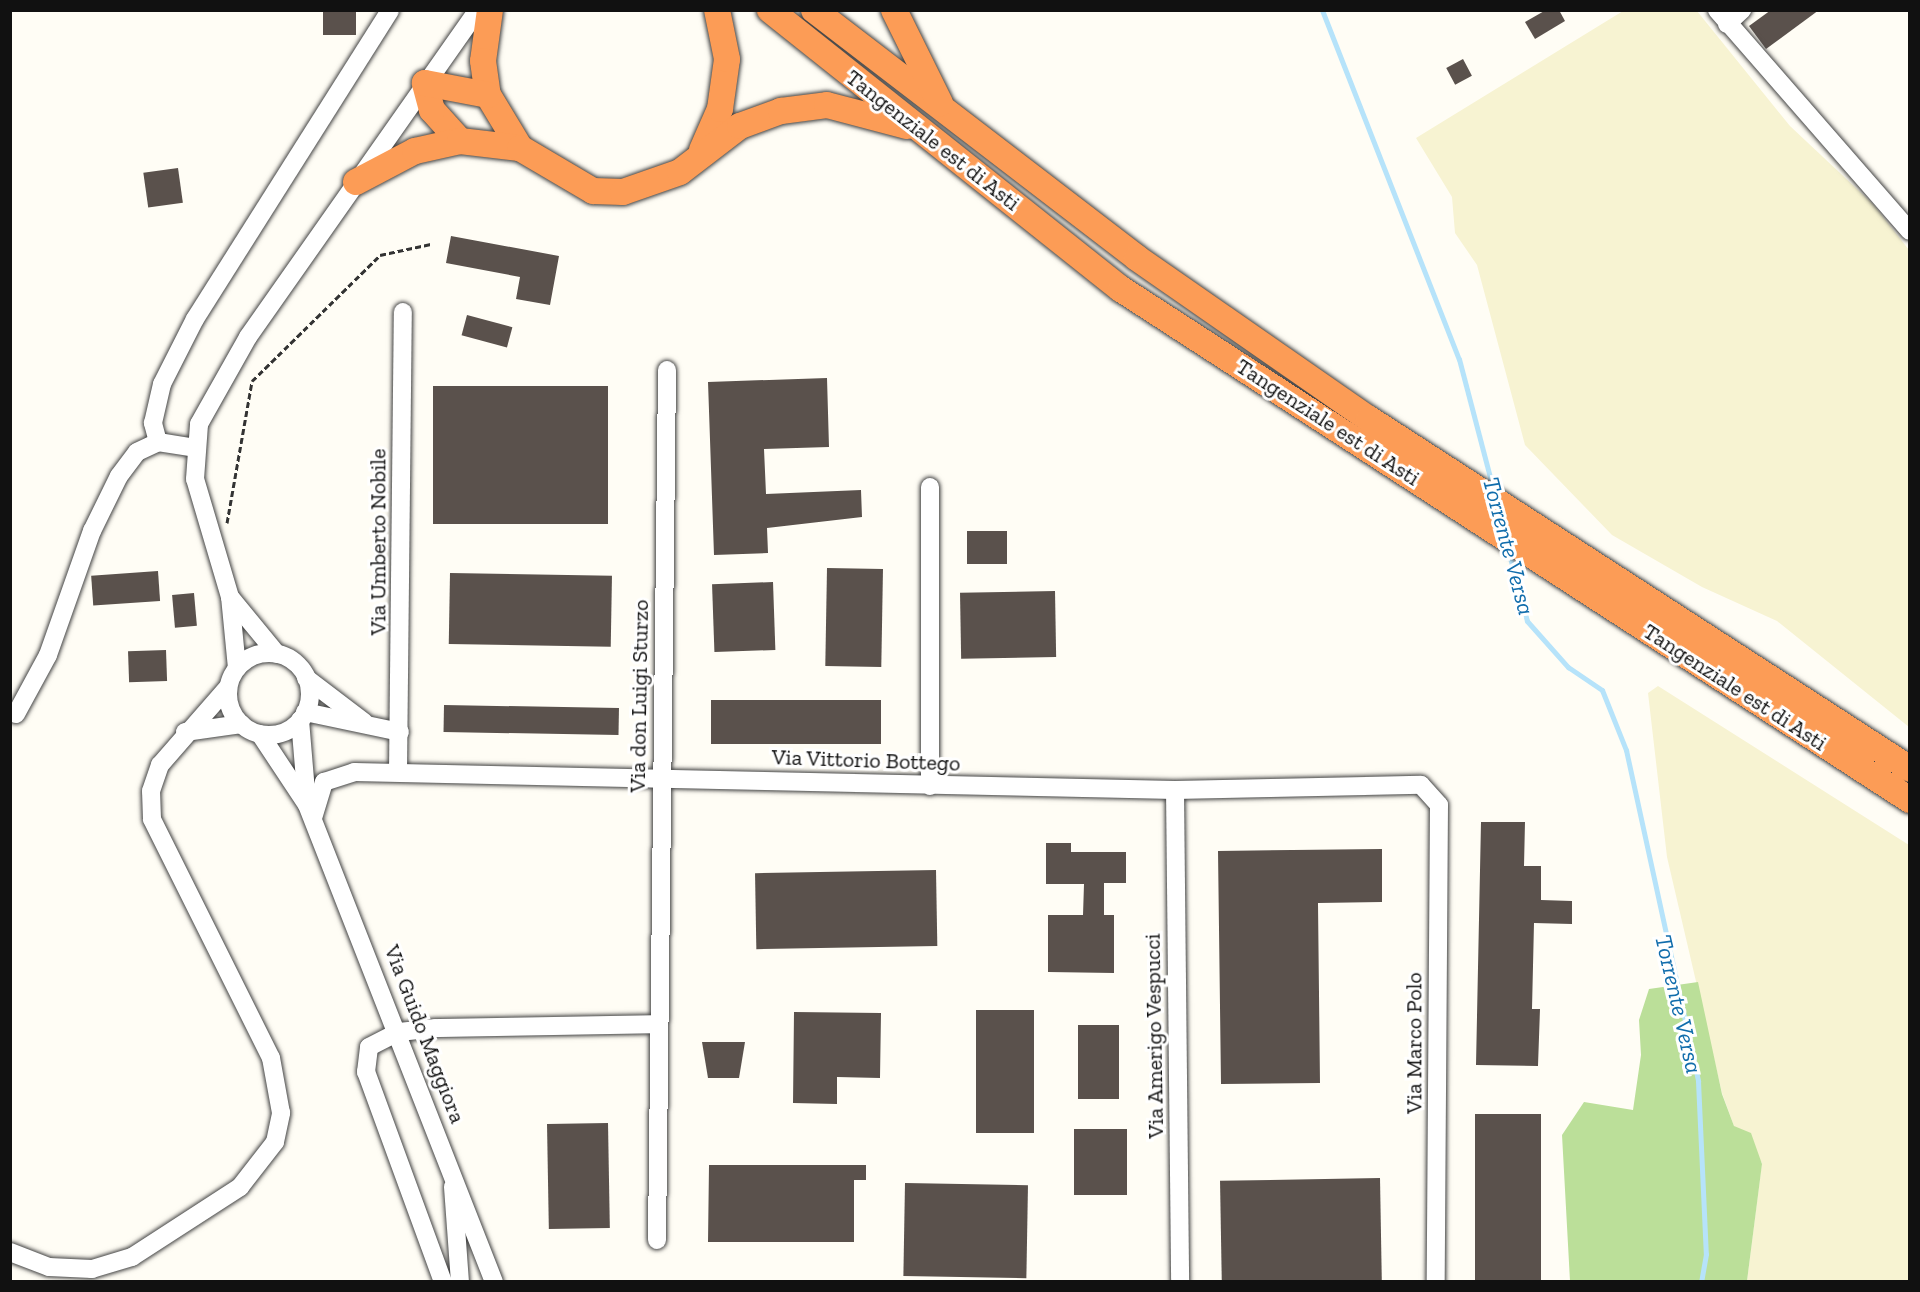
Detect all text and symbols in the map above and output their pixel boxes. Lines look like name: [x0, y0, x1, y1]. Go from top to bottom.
street label: Tangenziale est di Asti: [841, 64, 1025, 216]
street label: Tangenziale est di Asti: [1231, 353, 1425, 491]
street label: Via Umberto Nobile: [365, 449, 391, 635]
water label: Torrente Versa: [1477, 473, 1541, 619]
street label: Via don Luigi Sturzo: [624, 599, 654, 793]
street label: Tangenziale est di Asti: [1638, 618, 1832, 756]
street label: Via Vittorio Bottego: [771, 744, 961, 776]
water label: Torrente Versa: [1649, 931, 1709, 1077]
street label: Via Amerigo Vespucci: [1139, 932, 1169, 1140]
street label: Via Guido Maggiora: [379, 941, 471, 1127]
street label: Via Marco Polo: [1401, 972, 1427, 1114]

